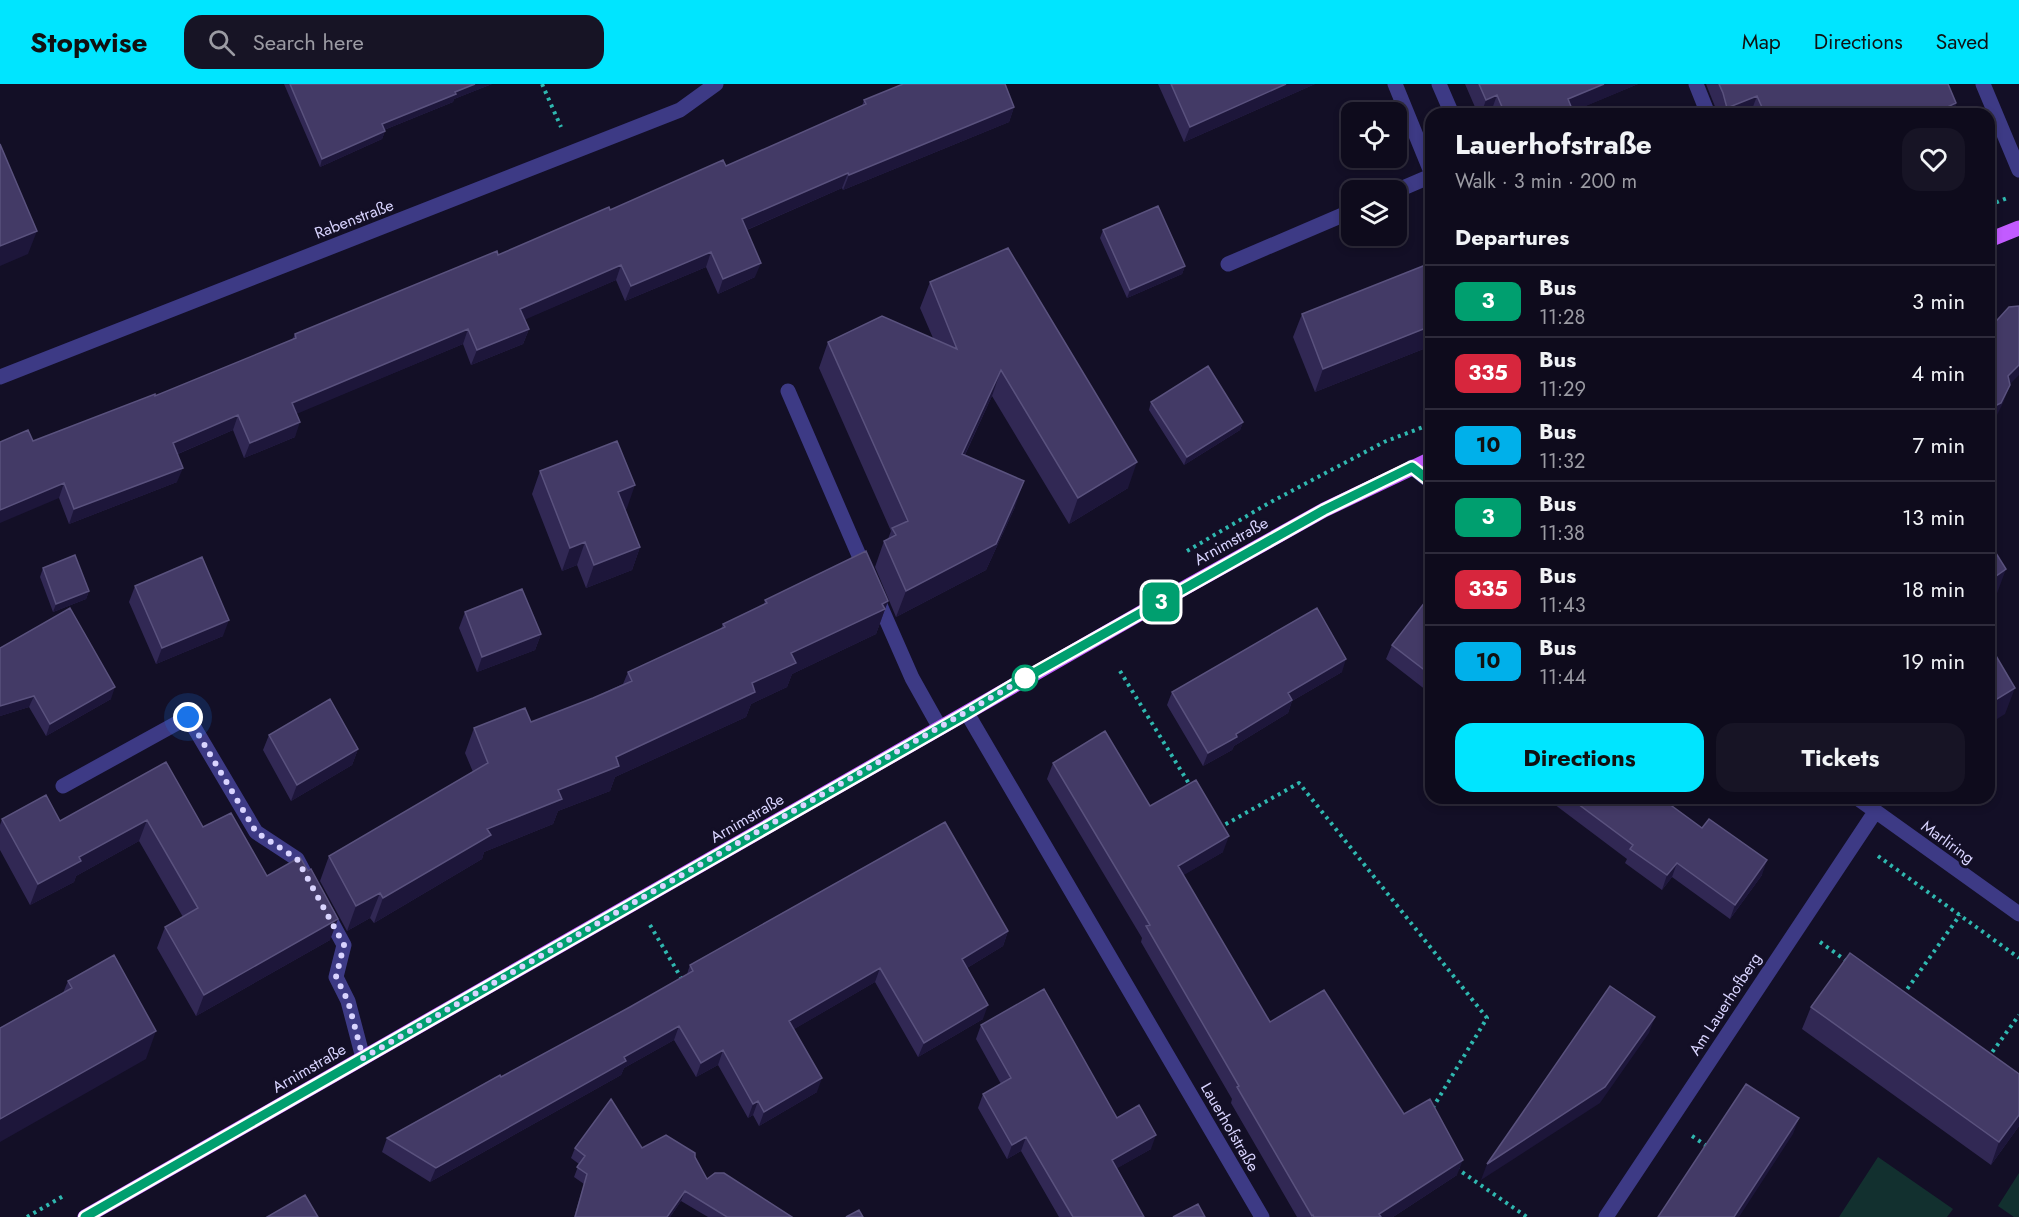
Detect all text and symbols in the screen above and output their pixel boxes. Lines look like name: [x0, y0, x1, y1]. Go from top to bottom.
search box: [184, 15, 604, 69]
text: Stopwise: [30, 22, 148, 63]
icon: search: [205, 26, 238, 59]
text: Search here: [253, 26, 364, 58]
text: Map: [1742, 27, 1781, 57]
text: Directions: [1814, 27, 1903, 57]
text: Saved: [1936, 27, 1989, 57]
map controls: [1341, 102, 1407, 246]
button: locate: [1341, 102, 1407, 168]
text: Lauerhofstraße: [1455, 124, 1652, 165]
button: heart: [1902, 128, 1965, 191]
text: Walk · 3 min · 200 m: [1455, 167, 1637, 196]
button: layers: [1341, 180, 1407, 246]
street label: Rabenstraße: [311, 193, 397, 245]
text: Departures: [1455, 221, 1569, 253]
text: Bus: [1539, 271, 1576, 303]
text: 3 min: [1912, 285, 1965, 317]
text: 3: [1481, 286, 1495, 316]
text: 11:28: [1539, 303, 1585, 332]
text: Bus: [1539, 343, 1576, 375]
text: 4 min: [1911, 357, 1965, 389]
text: 335: [1468, 358, 1508, 388]
text: 11:29: [1539, 375, 1586, 404]
text: Bus: [1539, 415, 1576, 447]
text: 7 min: [1912, 429, 1965, 461]
text: 10: [1476, 430, 1500, 460]
text: 11:32: [1539, 447, 1585, 476]
text: Bus: [1539, 487, 1576, 519]
text: 13 min: [1902, 501, 1965, 533]
text: 3: [1481, 502, 1495, 532]
street label: Arnimstraße: [1190, 511, 1272, 571]
text: 11:38: [1539, 519, 1585, 548]
text: Bus: [1539, 559, 1576, 591]
text: 18 min: [1902, 573, 1965, 605]
text: 335: [1468, 574, 1508, 604]
line badge: 3: [1142, 582, 1180, 622]
text: 3: [1154, 587, 1168, 617]
text: 11:43: [1539, 591, 1586, 620]
text: Bus: [1539, 631, 1576, 663]
text: 19 min: [1901, 645, 1965, 677]
text: 10: [1476, 646, 1500, 676]
text: 11:44: [1539, 663, 1586, 692]
unlabelled marker: [1012, 665, 1038, 691]
your location: [173, 702, 203, 732]
button: Directions: [1455, 723, 1704, 792]
button: Tickets: [1716, 723, 1965, 792]
street label: Arnimstraße: [706, 788, 788, 848]
street label: Marliring: [1917, 815, 1979, 869]
street label: Am Lauerhofberg: [1683, 948, 1767, 1060]
street label: Arnimstraße: [268, 1038, 350, 1098]
street label: Lauerhofstraße: [1195, 1078, 1265, 1176]

